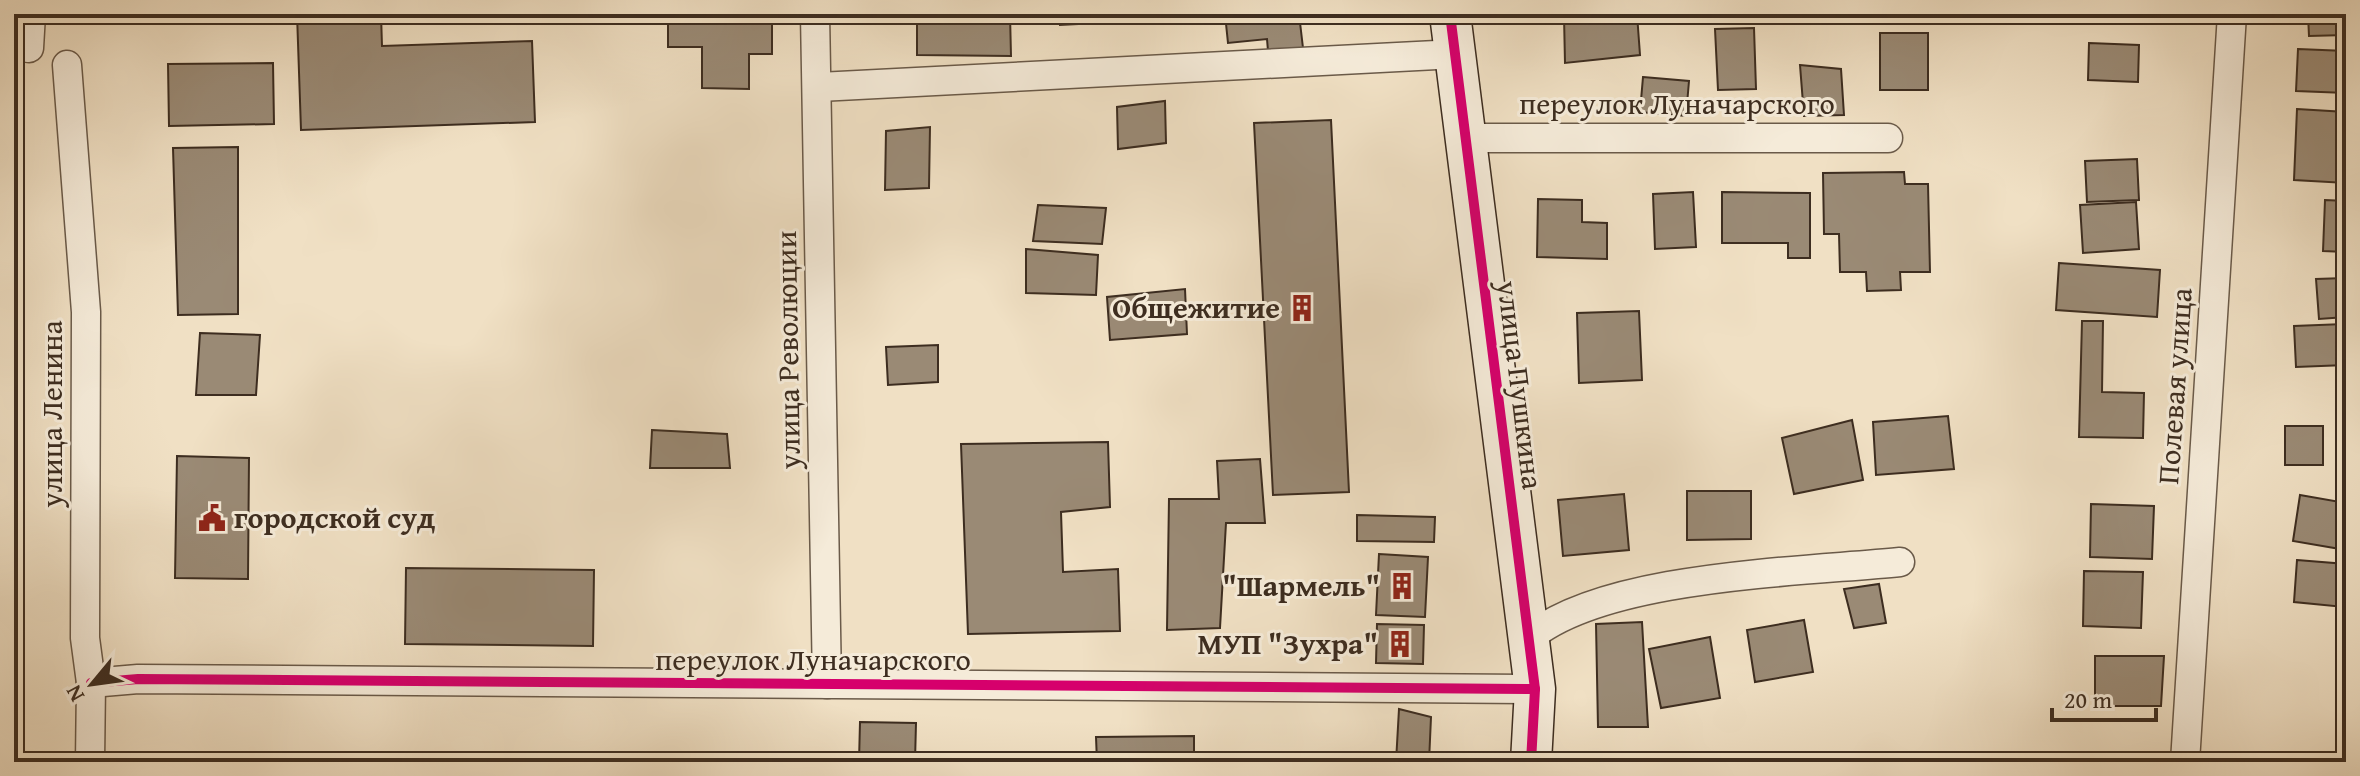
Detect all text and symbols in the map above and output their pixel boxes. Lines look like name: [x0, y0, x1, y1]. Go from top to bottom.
street label: переулок Луначарского: [1519, 81, 1835, 125]
street label: улица Революции: [763, 230, 811, 471]
street label: улица Пушкина: [1486, 277, 1556, 493]
place label: Общежитие: [1112, 285, 1280, 329]
street label: Полевая улица: [2145, 285, 2203, 486]
building icon: Общежитие: [1287, 293, 1317, 323]
street label: улица Ленина: [29, 319, 73, 509]
place label: городской суд: [234, 495, 435, 539]
public building icon: городской суд: [197, 503, 227, 533]
place label: "Шармель": [1222, 563, 1380, 607]
building icon: "Шармель": [1387, 571, 1417, 601]
place label: МУП "Зухра": [1197, 621, 1378, 665]
building icon: МУП "Зухра": [1385, 629, 1415, 659]
street label: переулок Луначарского: [655, 637, 971, 681]
north arrow: [52, 644, 132, 724]
scale bar: [2052, 672, 2156, 722]
text: N: [57, 679, 92, 708]
text: 20 m: [2064, 682, 2112, 717]

